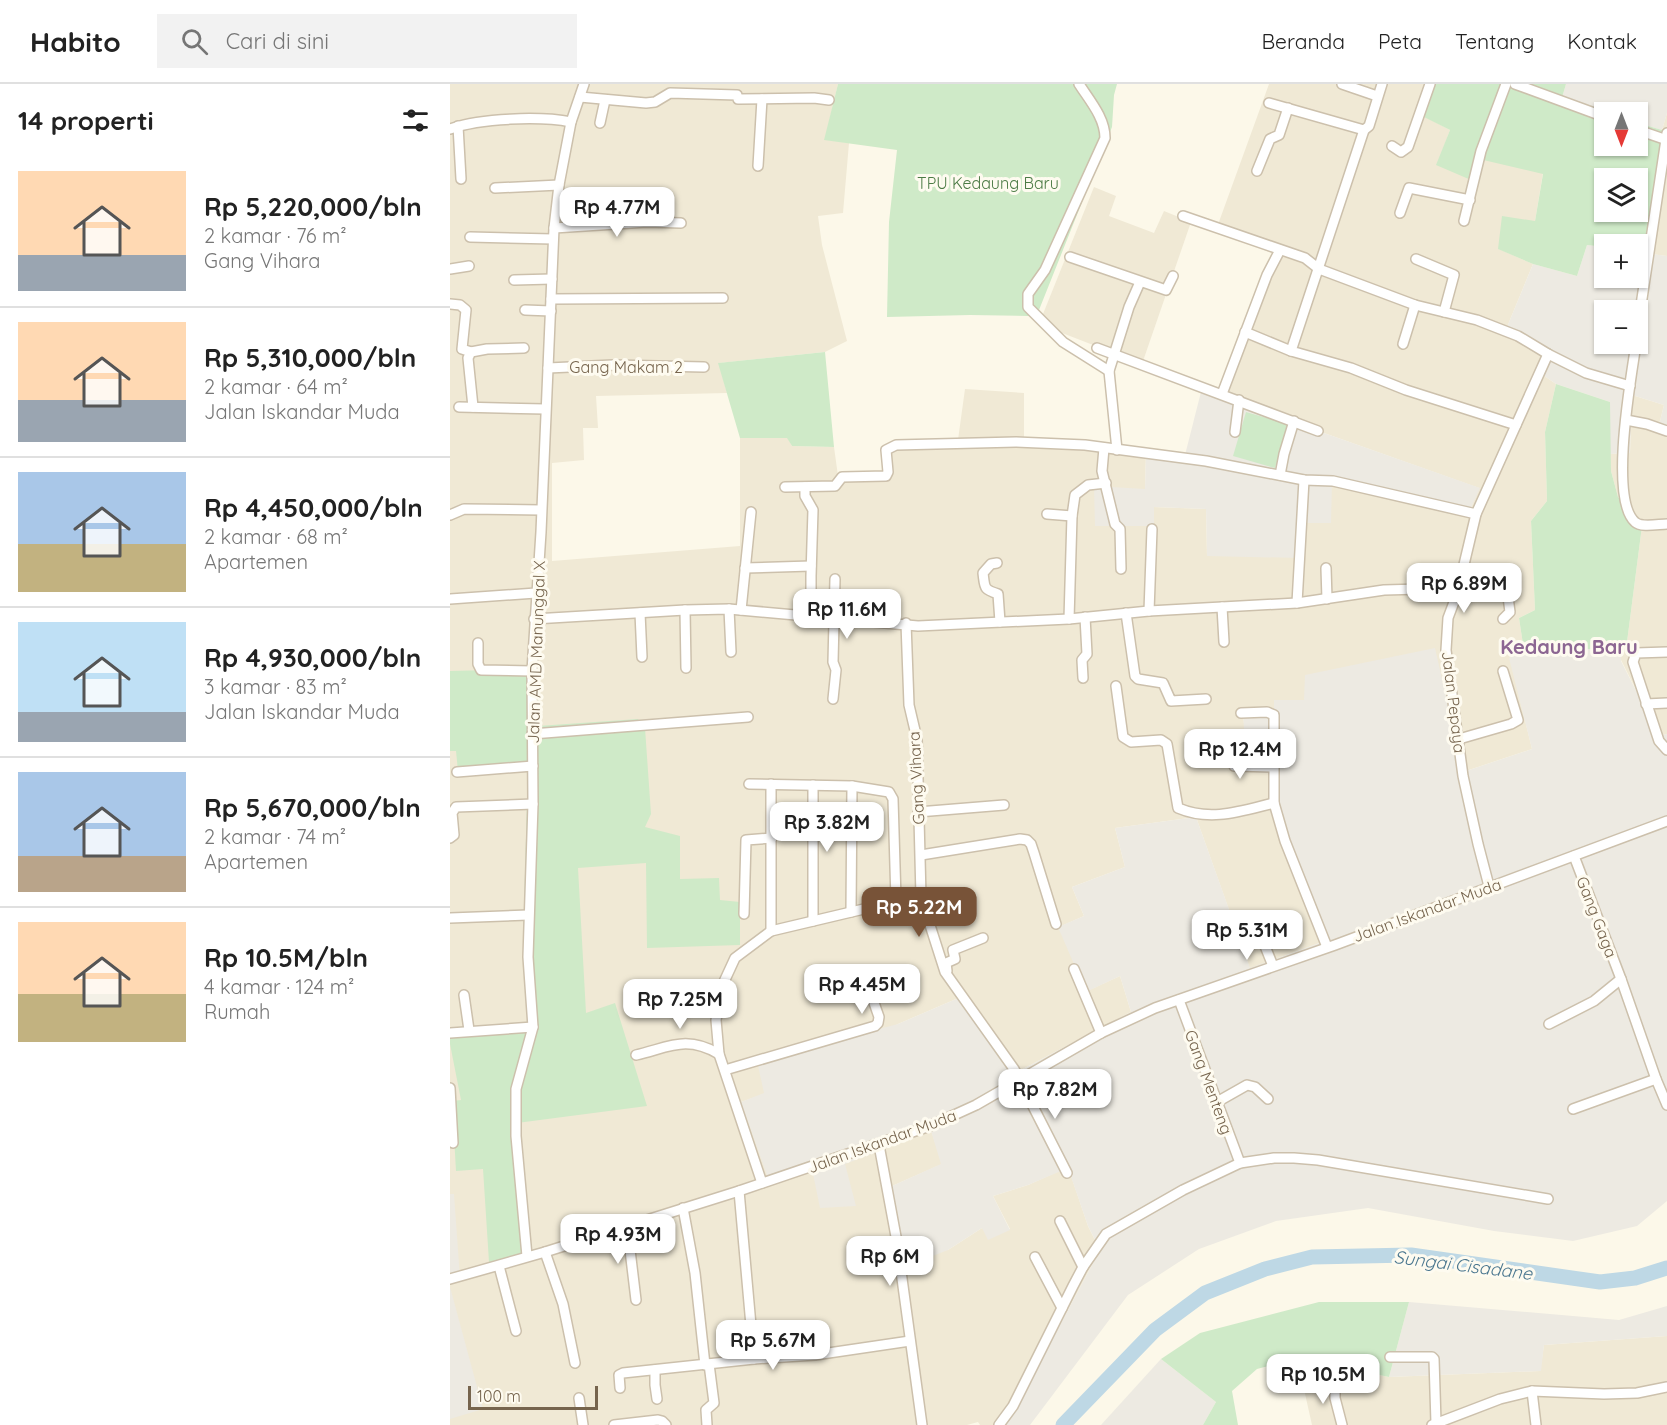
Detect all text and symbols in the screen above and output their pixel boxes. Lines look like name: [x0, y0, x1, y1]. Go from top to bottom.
search box: [157, 14, 577, 68]
text: Habito: [30, 24, 121, 59]
icon: search: [178, 25, 211, 58]
text: Cari di sini: [226, 27, 329, 55]
text: Beranda: [1261, 28, 1345, 54]
text: Peta: [1378, 28, 1422, 54]
text: Tentang: [1455, 28, 1534, 54]
text: Kontak: [1567, 28, 1637, 54]
north arrow: [1594, 102, 1648, 156]
map controls: [1594, 102, 1648, 354]
text: 14 properti: [18, 104, 154, 137]
icon: filters: [399, 104, 432, 137]
button: layers: [1594, 168, 1648, 222]
park label: TPU Kedaung Baru: [917, 173, 1059, 193]
pin: Rp 4.77M: [555, 187, 679, 238]
text: Rp 5,220,000/bln: [204, 190, 422, 223]
text: Rp 4.77M: [574, 194, 660, 219]
icon: home: [66, 195, 138, 267]
text: 2 kamar · 76 m²: [204, 223, 347, 248]
button: +: [1594, 234, 1648, 288]
text: Gang Vihara: [204, 248, 320, 273]
button: −: [1594, 300, 1648, 354]
text: Rp 5,310,000/bln: [204, 341, 416, 374]
icon: home: [66, 346, 138, 418]
street label: Gang Makam 2: [569, 357, 683, 377]
text: 2 kamar · 64 m²: [204, 374, 348, 399]
text: Jalan Iskandar Muda: [204, 399, 400, 424]
text: Rp 4,450,000/bln: [204, 491, 423, 524]
icon: home: [66, 496, 138, 568]
text: 2 kamar · 68 m²: [204, 524, 348, 549]
text: Apartemen: [204, 549, 308, 574]
street label: Jalan AMD Manunggal X: [523, 560, 549, 744]
pin: Rp 6.89M: [1402, 563, 1526, 614]
text: Rp 6.89M: [1421, 570, 1507, 595]
pin: Rp 11.6M: [785, 589, 909, 640]
text: Rp 11.6M: [807, 596, 887, 621]
district label: Kedaung Baru: [1500, 634, 1638, 659]
text: Rp 4,930,000/bln: [204, 641, 421, 674]
icon: home: [66, 646, 138, 718]
street label: Jalan Pepaya: [1438, 650, 1470, 754]
text: 3 kamar · 83 m²: [204, 674, 347, 699]
text: Jalan Iskandar Muda: [204, 699, 400, 724]
pin: Rp 12.4M: [1178, 729, 1302, 780]
street label: Gang Vihara: [904, 731, 928, 825]
text: Rp 12.4M: [1198, 736, 1282, 761]
text: Rp 5,670,000/bln: [204, 791, 421, 824]
icon: home: [66, 796, 138, 868]
pin: Rp 3.82M: [765, 802, 889, 853]
text: Rp 3.82M: [784, 809, 870, 834]
text: 2 kamar · 74 m²: [204, 824, 346, 849]
text: Apartemen: [204, 849, 308, 874]
street label: Jalan Iskandar Muda: [1350, 874, 1504, 946]
street label: Gang Gaga: [1572, 874, 1622, 960]
pin: Rp 5.22M: [857, 887, 981, 938]
text: Rp 5.22M: [876, 894, 962, 919]
pin: Rp 5.31M: [1185, 910, 1309, 961]
text: Rp 5.31M: [1206, 917, 1288, 942]
text: Rp 10.5M/bln: [204, 941, 368, 974]
icon: home: [66, 946, 138, 1018]
pin: Rp 4.45M: [800, 964, 924, 1015]
text: Rp 4.45M: [818, 971, 906, 996]
text: 4 kamar · 124 m²: [204, 974, 354, 999]
pin: Rp 7.25M: [618, 979, 742, 1030]
text: Rp 7.25M: [637, 986, 723, 1011]
text: Rumah: [204, 999, 270, 1024]
street label: Gang Menteng: [1181, 1027, 1237, 1137]
pin: Rp 7.82M: [993, 1069, 1117, 1120]
text: Rp 7.82M: [1012, 1076, 1098, 1101]
street label: Jalan Iskandar Muda: [805, 1105, 959, 1177]
pin: Rp 4.93M: [556, 1214, 680, 1265]
text: Rp 4.93M: [574, 1221, 662, 1246]
pin: Rp 6M: [848, 1236, 932, 1287]
text: Rp 6M: [860, 1243, 920, 1268]
water label: Sungai Cisadane: [1393, 1245, 1534, 1285]
pin: Rp 5.67M: [711, 1320, 835, 1371]
text: Rp 5.67M: [730, 1327, 816, 1352]
pin: Rp 10.5M: [1261, 1354, 1385, 1405]
text: Rp 10.5M: [1281, 1361, 1365, 1386]
scale bar: [468, 1383, 598, 1410]
text: 100 m: [477, 1386, 521, 1406]

